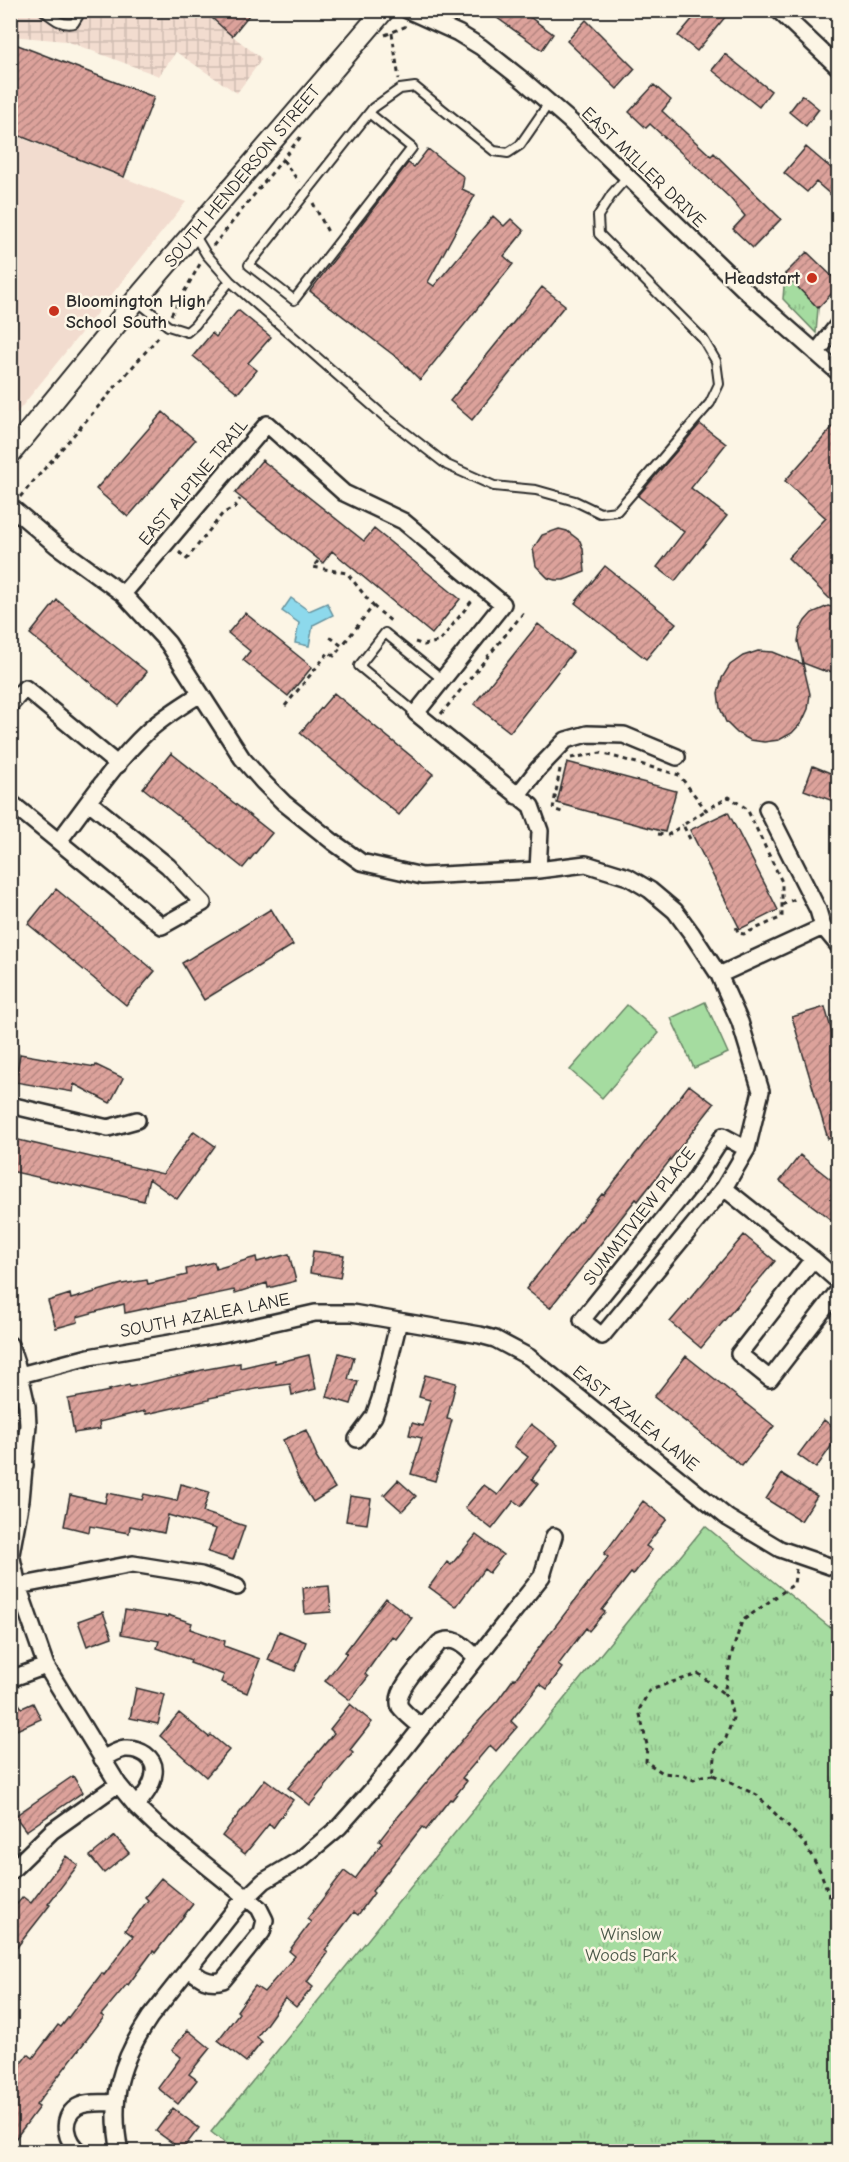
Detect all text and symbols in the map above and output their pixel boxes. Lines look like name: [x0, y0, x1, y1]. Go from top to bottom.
street label: SOUTH HENDERSON STREET: [160, 80, 325, 272]
street label: EAST MILLER DRIVE: [577, 103, 710, 232]
place label: Headstart: [724, 268, 801, 289]
marker: Headstart: [805, 271, 819, 285]
place label: Bloomington High School South: [66, 291, 206, 333]
marker: Bloomington High School South: [47, 304, 61, 318]
street label: EAST ALPINE TRAIL: [134, 415, 252, 550]
street label: SUMMITVIEW PLACE: [579, 1143, 700, 1290]
street label: SOUTH AZALEA LANE: [119, 1289, 292, 1342]
street label: EAST AZALEA LANE: [568, 1361, 703, 1476]
park label: Winslow Woods Park: [585, 1924, 677, 1966]

